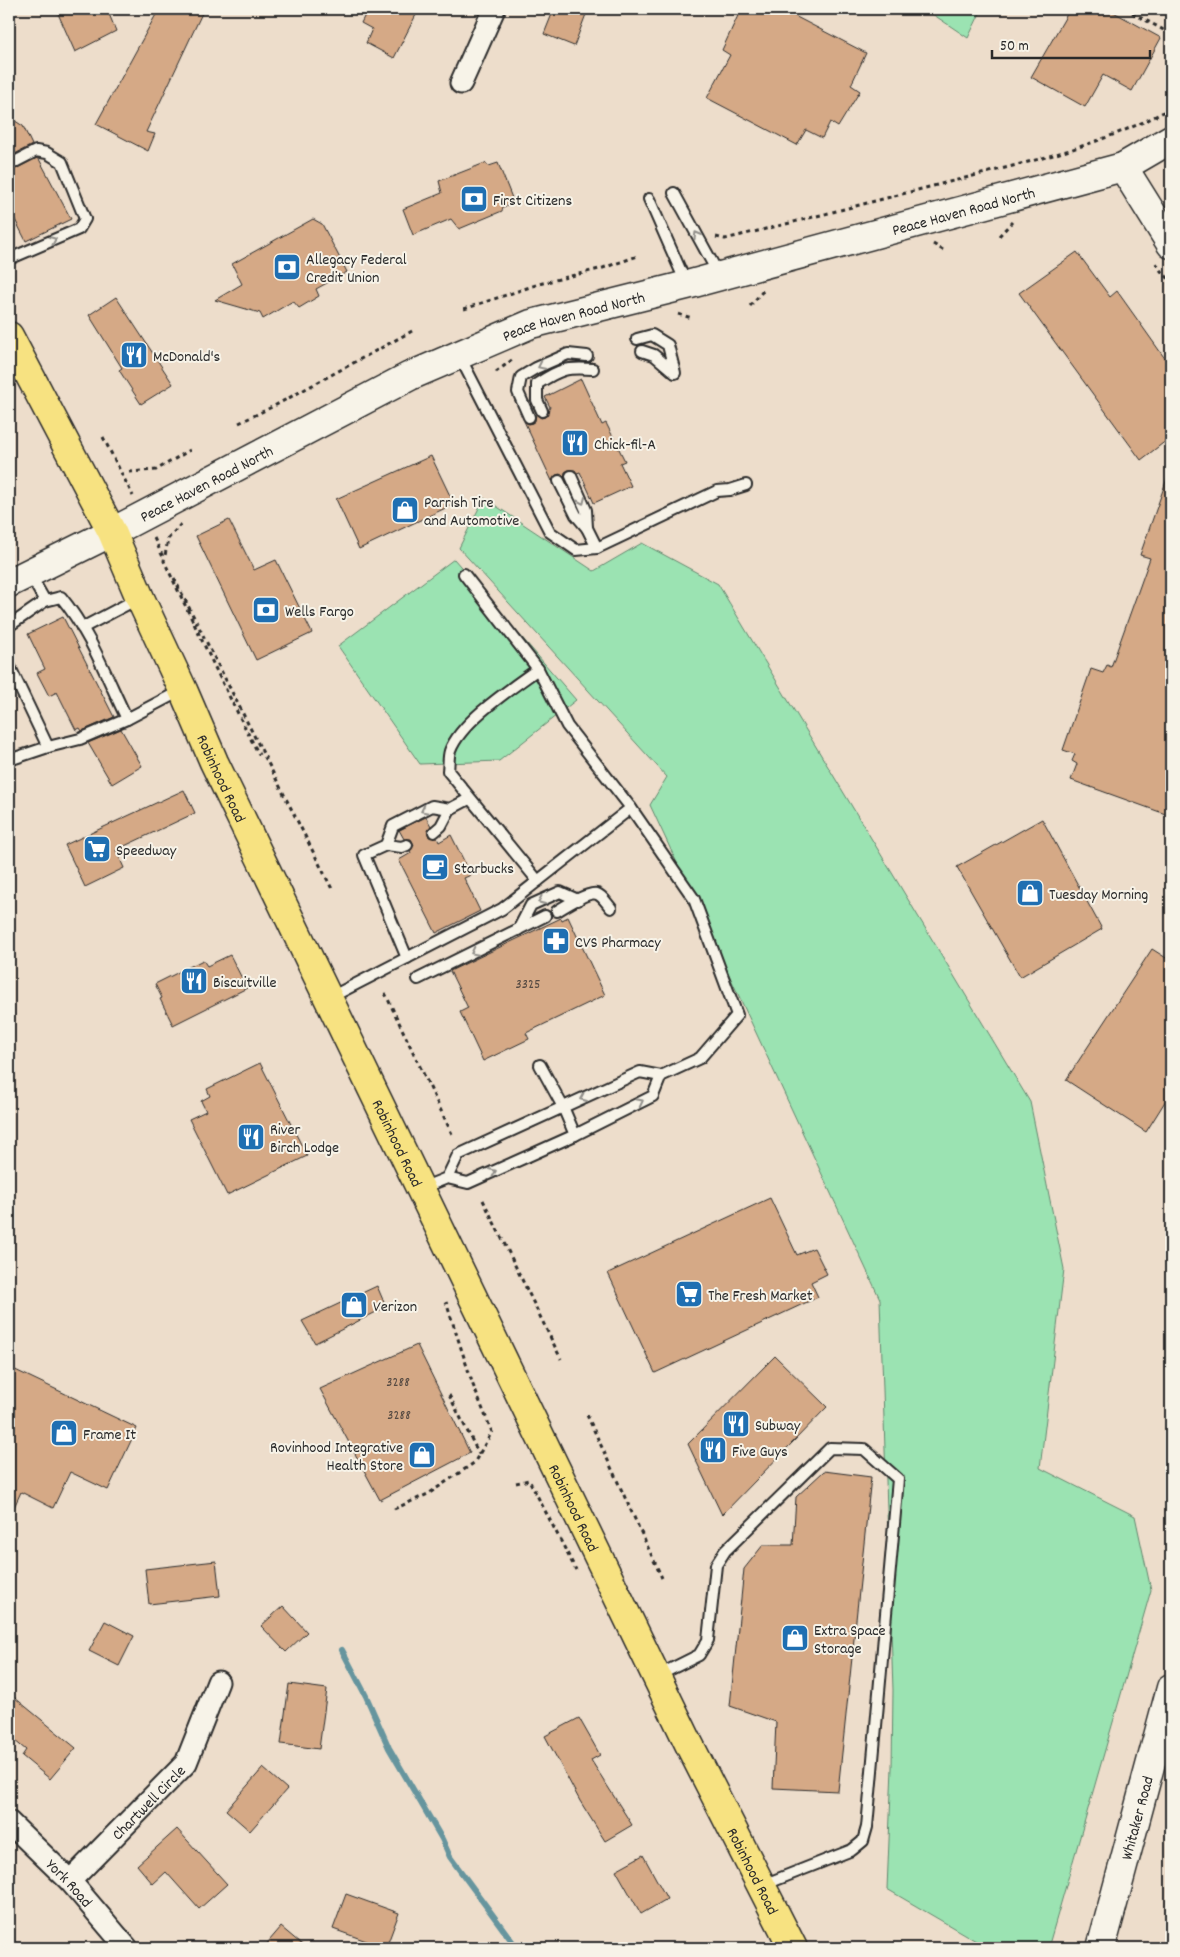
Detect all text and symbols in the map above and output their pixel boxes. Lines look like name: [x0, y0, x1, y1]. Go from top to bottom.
scale bar: [992, 28, 1150, 60]
text: 50 m: [1000, 36, 1029, 58]
street label: Peace Haven Road North: [890, 182, 1038, 243]
bank icon: First Citizens: [459, 184, 489, 214]
place label: First Citizens: [493, 190, 572, 213]
one-way arrow: [694, 231, 704, 240]
one-way arrow: [49, 235, 57, 245]
place label: Allegacy Federal Credit Union: [306, 249, 407, 290]
bank icon: Allegacy Federal Credit Union: [272, 252, 302, 282]
street label: Peace Haven Road North: [499, 287, 648, 349]
restaurant icon: McDonald's: [119, 340, 149, 370]
place label: McDonald's: [153, 346, 221, 369]
one-way arrow: [537, 360, 546, 370]
restaurant icon: Chick-fil-A: [560, 428, 590, 458]
place label: Chick-fil-A: [594, 434, 656, 457]
street label: Peace Haven Road North: [137, 441, 278, 529]
place label: Parrish Tire and Automotive: [424, 492, 519, 533]
shop icon: Parrish Tire and Automotive: [390, 495, 420, 525]
one-way arrow: [575, 496, 586, 505]
bank icon: Wells Fargo: [251, 595, 281, 625]
place label: Wells Fargo: [285, 601, 354, 624]
street label: Robinhood Road: [189, 731, 251, 827]
one-way arrow: [420, 804, 429, 814]
supermarket icon: Speedway: [82, 834, 112, 864]
place label: Speedway: [116, 840, 177, 863]
cafe icon: Starbucks: [420, 852, 450, 882]
place label: Starbucks: [454, 858, 514, 881]
shop icon: Tuesday Morning: [1015, 878, 1045, 908]
place label: Tuesday Morning: [1049, 884, 1148, 907]
one-way arrow: [537, 894, 546, 905]
pharmacy icon: CVS Pharmacy: [541, 926, 571, 956]
place label: CVS Pharmacy: [575, 932, 661, 955]
one-way arrow: [470, 945, 479, 956]
restaurant icon: Biscuitville: [179, 966, 209, 996]
place label: Biscuitville: [213, 972, 277, 995]
house number: 3325: [515, 975, 541, 995]
one-way arrow: [579, 1092, 588, 1102]
street label: Robinhood Road: [365, 1096, 427, 1192]
one-way arrow: [635, 1098, 644, 1108]
place label: River Birch Lodge: [270, 1119, 339, 1160]
restaurant icon: River Birch Lodge: [236, 1122, 266, 1152]
one-way arrow: [488, 1167, 497, 1178]
supermarket icon: The Fresh Market: [674, 1279, 704, 1309]
place label: The Fresh Market: [708, 1285, 813, 1308]
shop icon: Verizon: [339, 1290, 369, 1320]
place label: Verizon: [373, 1296, 417, 1319]
house number: 3288: [386, 1373, 410, 1393]
house number: 3288: [387, 1406, 411, 1426]
restaurant icon: Subway: [721, 1409, 751, 1439]
place label: Subway: [755, 1415, 801, 1438]
shop icon: Frame It: [49, 1418, 79, 1448]
place label: Frame It: [83, 1424, 136, 1447]
restaurant icon: Five Guys: [698, 1435, 728, 1465]
place label: Rovinhood Integrative Health Store: [270, 1437, 403, 1478]
shop icon: Rovinhood Integrative Health Store: [407, 1440, 437, 1470]
place label: Five Guys: [732, 1441, 788, 1464]
street label: Robinhood Road: [541, 1461, 603, 1556]
place label: Extra Space Storage: [814, 1620, 886, 1661]
shop icon: Extra Space Storage: [780, 1623, 810, 1653]
street label: Chartwell Circle: [107, 1761, 192, 1846]
street label: Whitaker Road: [1116, 1774, 1161, 1863]
street label: Robinhood Road: [720, 1824, 783, 1919]
street label: York Road: [40, 1855, 97, 1913]

